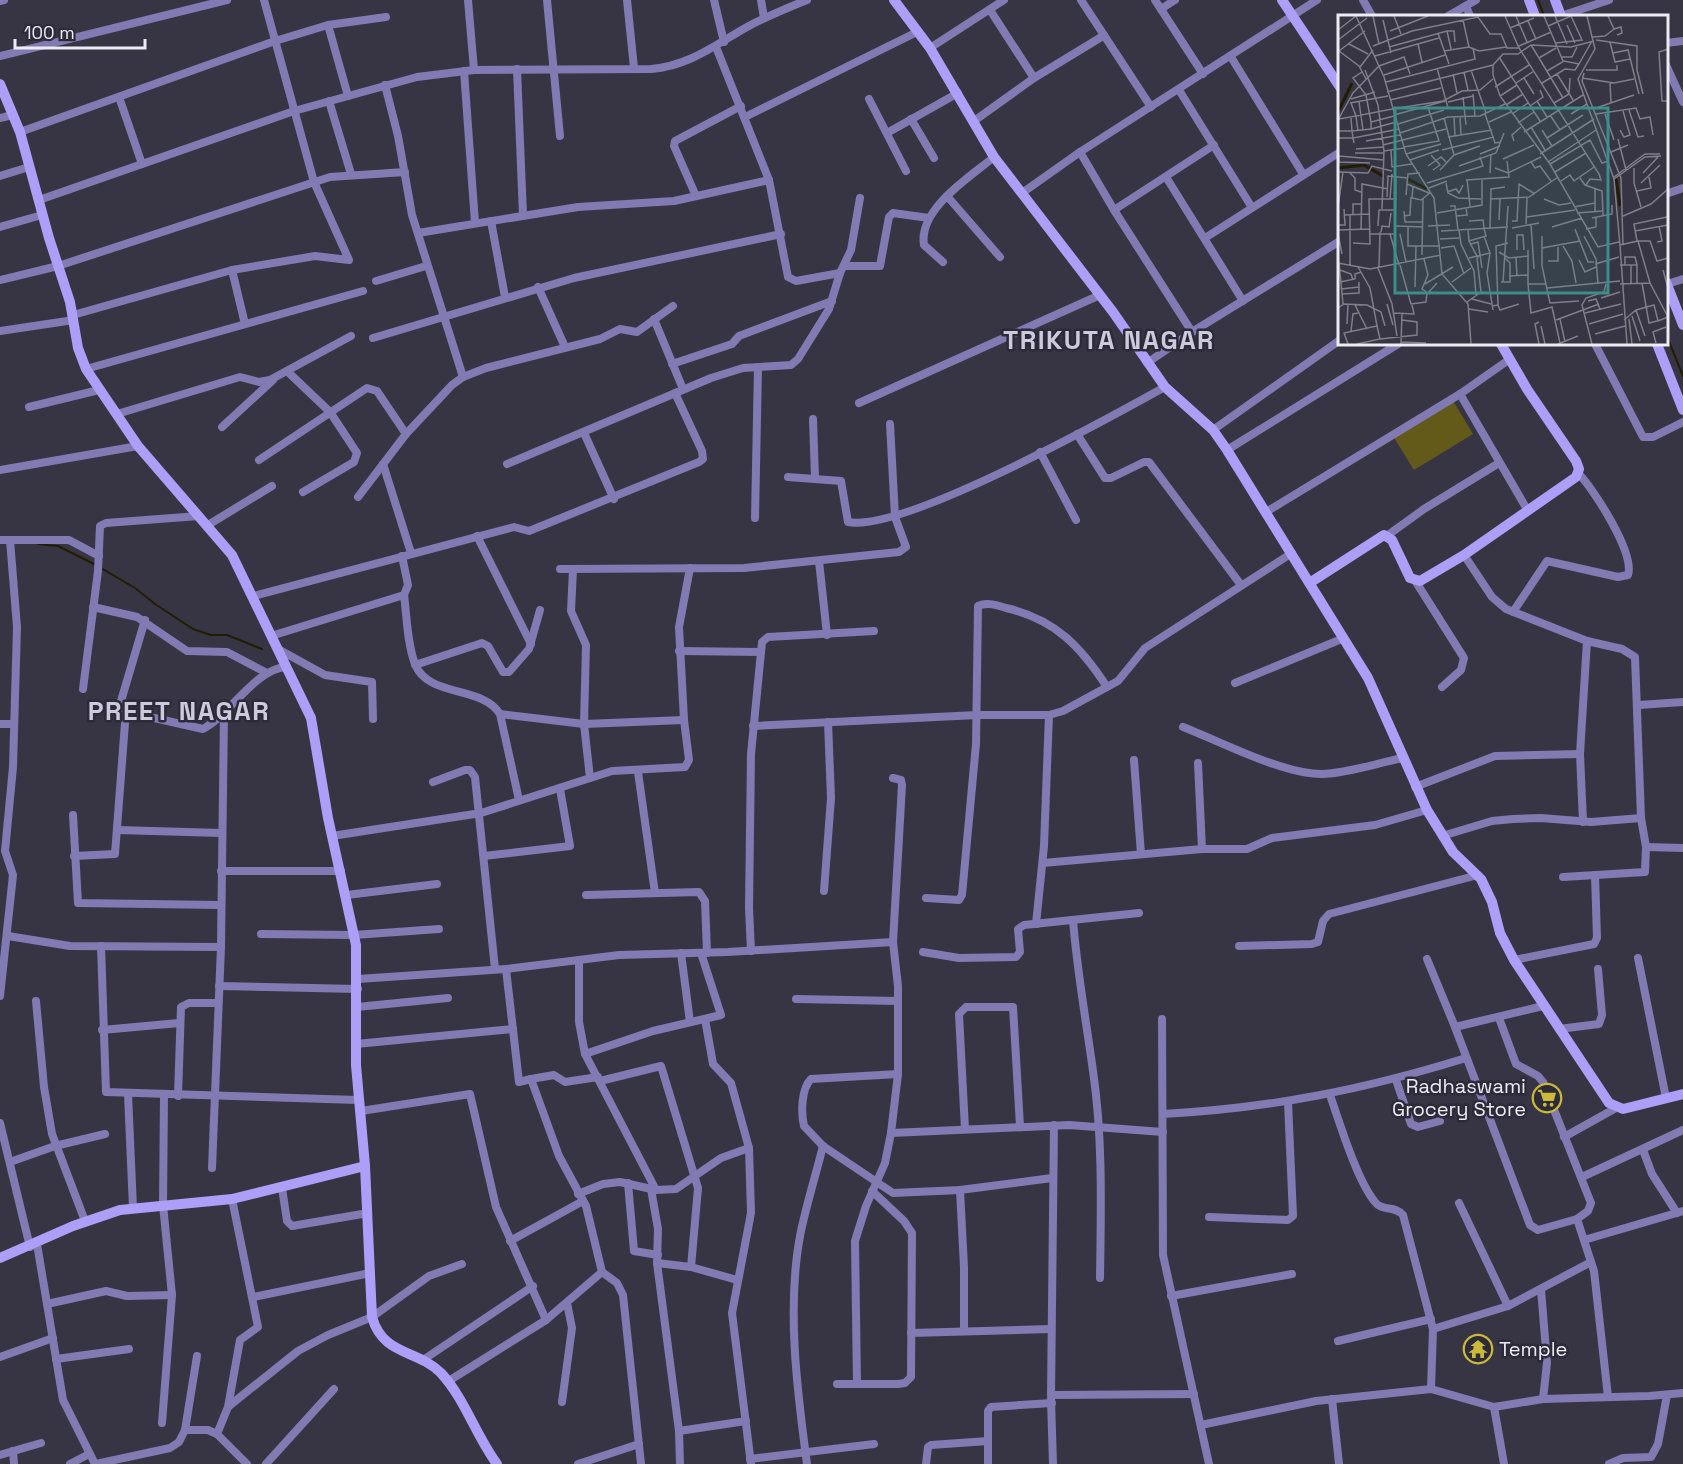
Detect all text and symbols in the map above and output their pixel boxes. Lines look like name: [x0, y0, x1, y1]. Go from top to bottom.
scale bar: [15, 12, 146, 50]
inset map: [1338, 15, 1668, 345]
text: 100 m: [24, 21, 75, 44]
district label: TRIKUTA NAGAR: [1003, 323, 1215, 357]
district label: PREET NAGAR: [88, 694, 270, 728]
place label: Radhaswami Grocery Store: [1392, 1073, 1526, 1122]
supermarket icon: Radhaswami Grocery Store: [1531, 1082, 1563, 1114]
temple icon: Temple: [1462, 1333, 1494, 1365]
place label: Temple: [1499, 1336, 1567, 1362]

